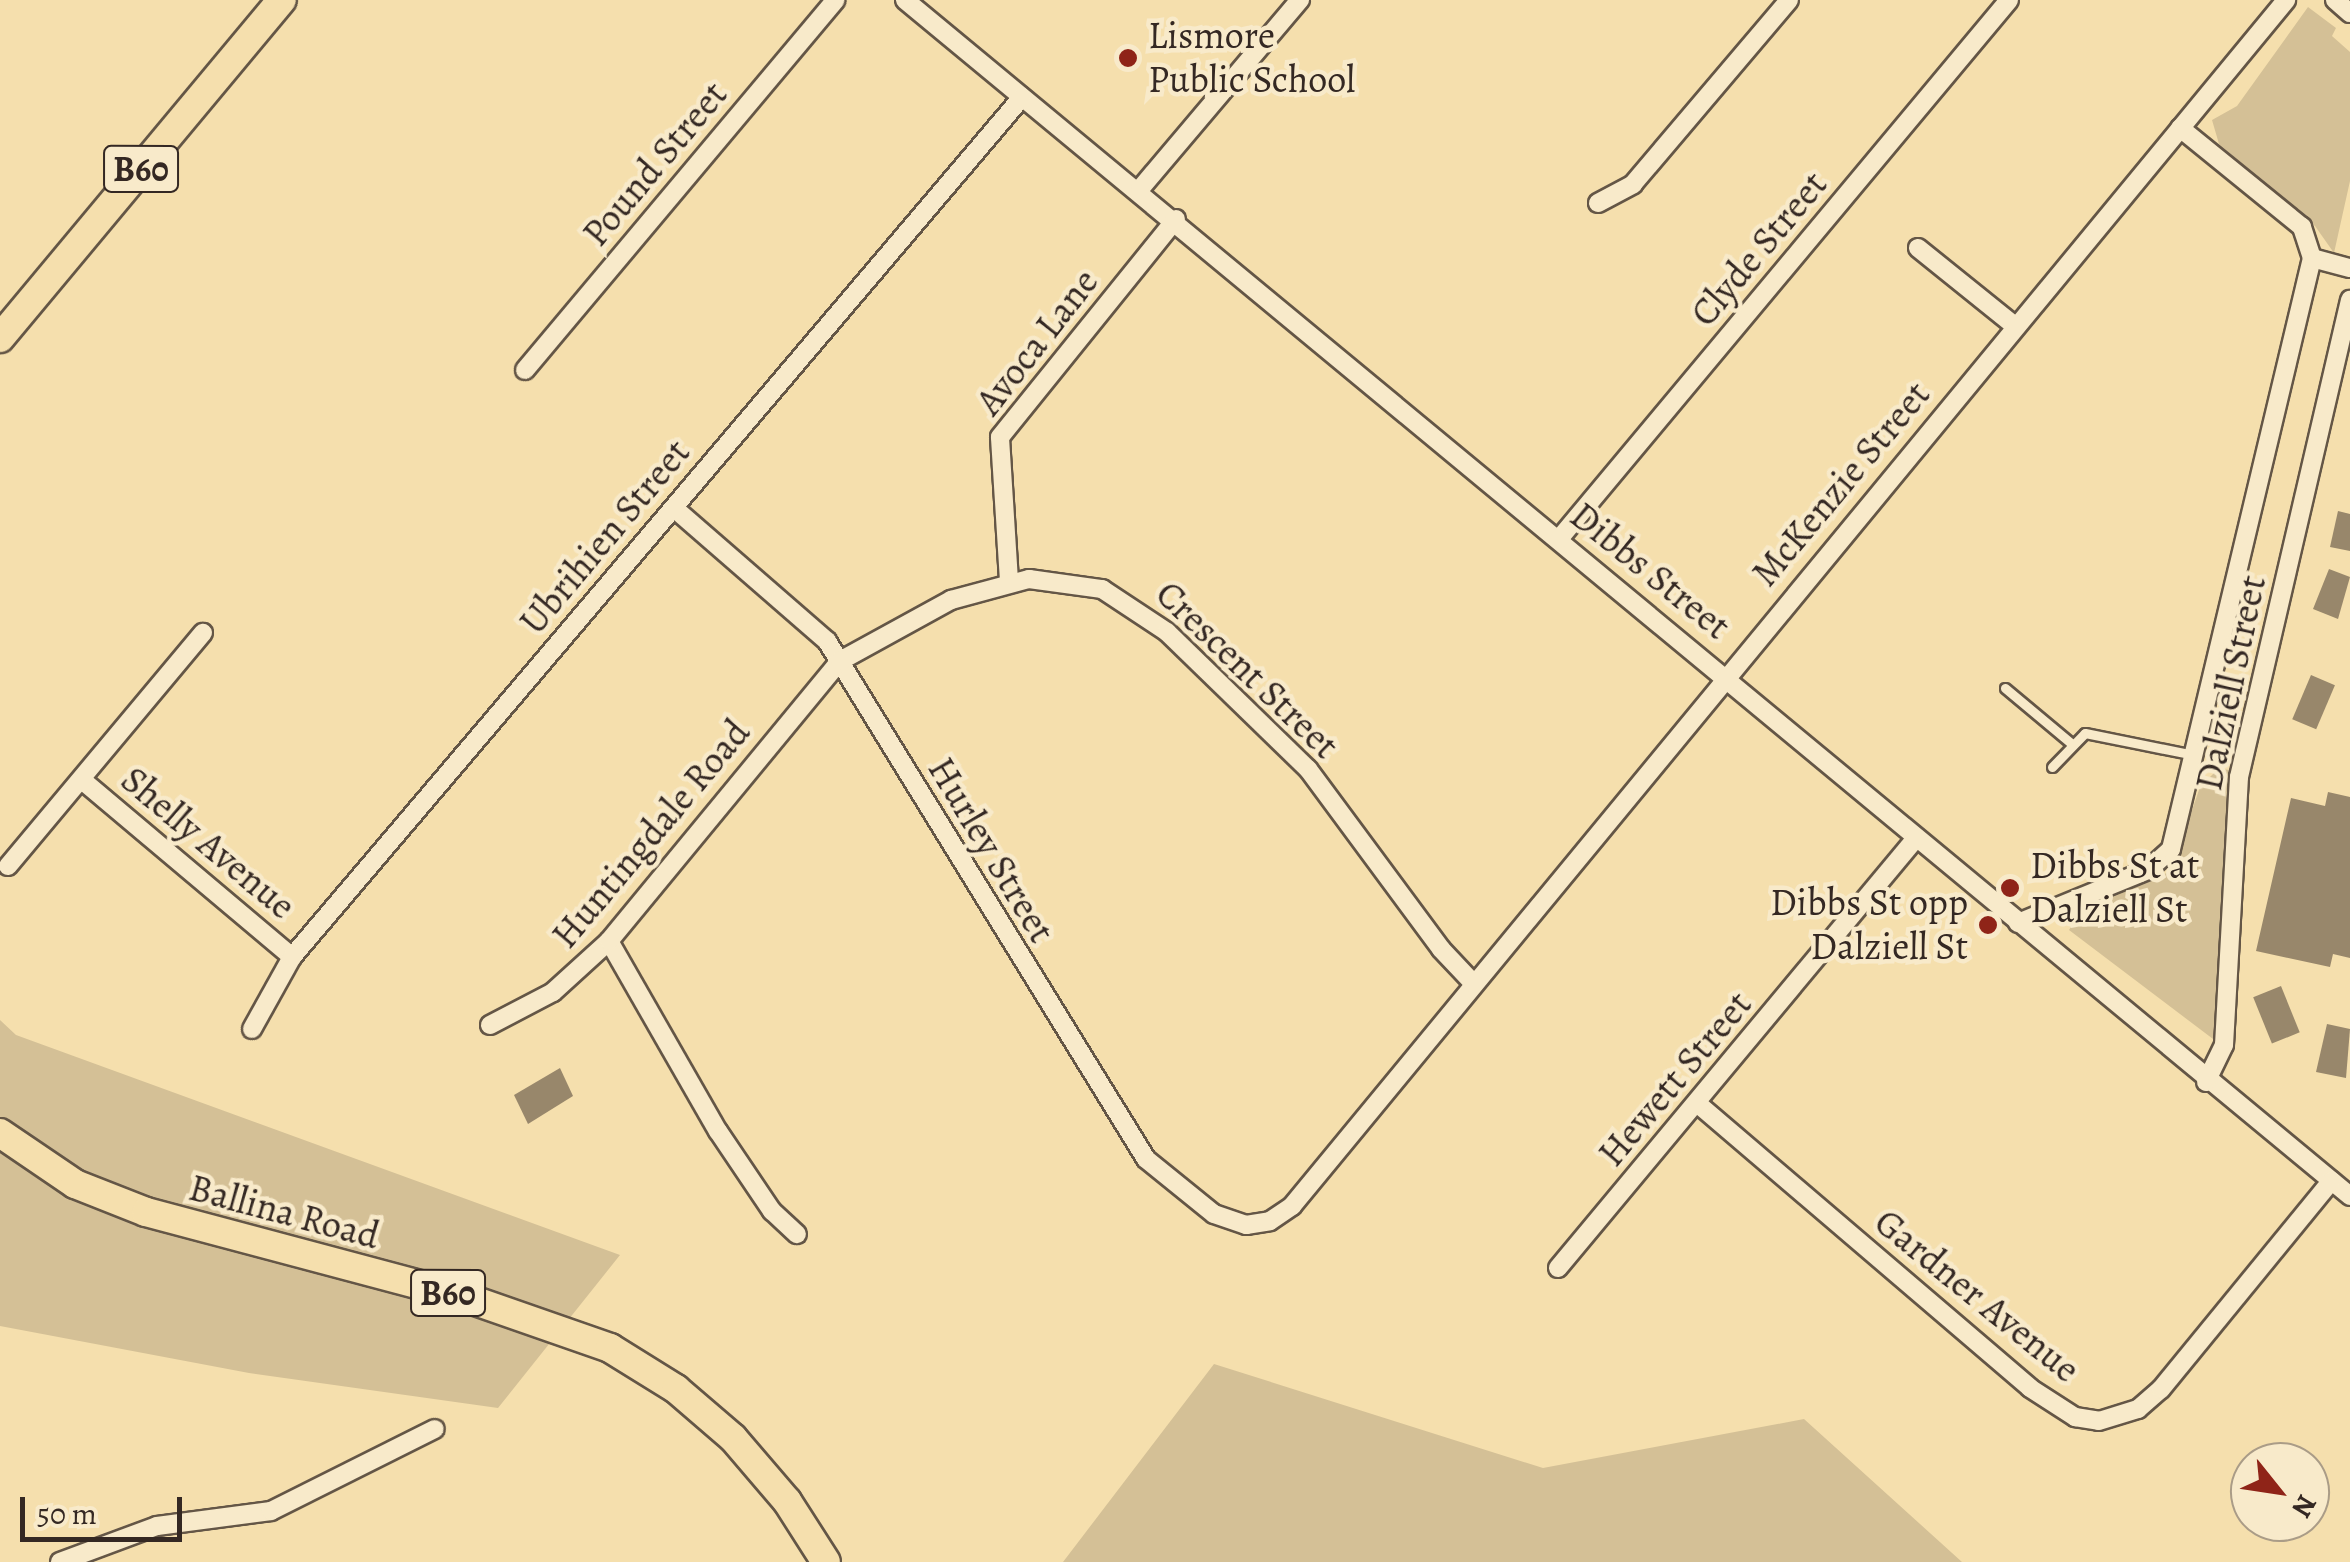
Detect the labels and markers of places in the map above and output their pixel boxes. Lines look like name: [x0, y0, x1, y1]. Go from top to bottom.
place label: Lismore Public School: [1148, 13, 1355, 102]
marker: Lismore Public School: [1117, 47, 1139, 69]
place label: Dibbs St at Dalziell St: [2030, 843, 2199, 932]
marker: Dibbs St at Dalziell St: [1999, 877, 2021, 899]
place label: Dibbs St opp Dalziell St: [1770, 880, 1968, 969]
marker: Dibbs St opp Dalziell St: [1977, 914, 1999, 936]

